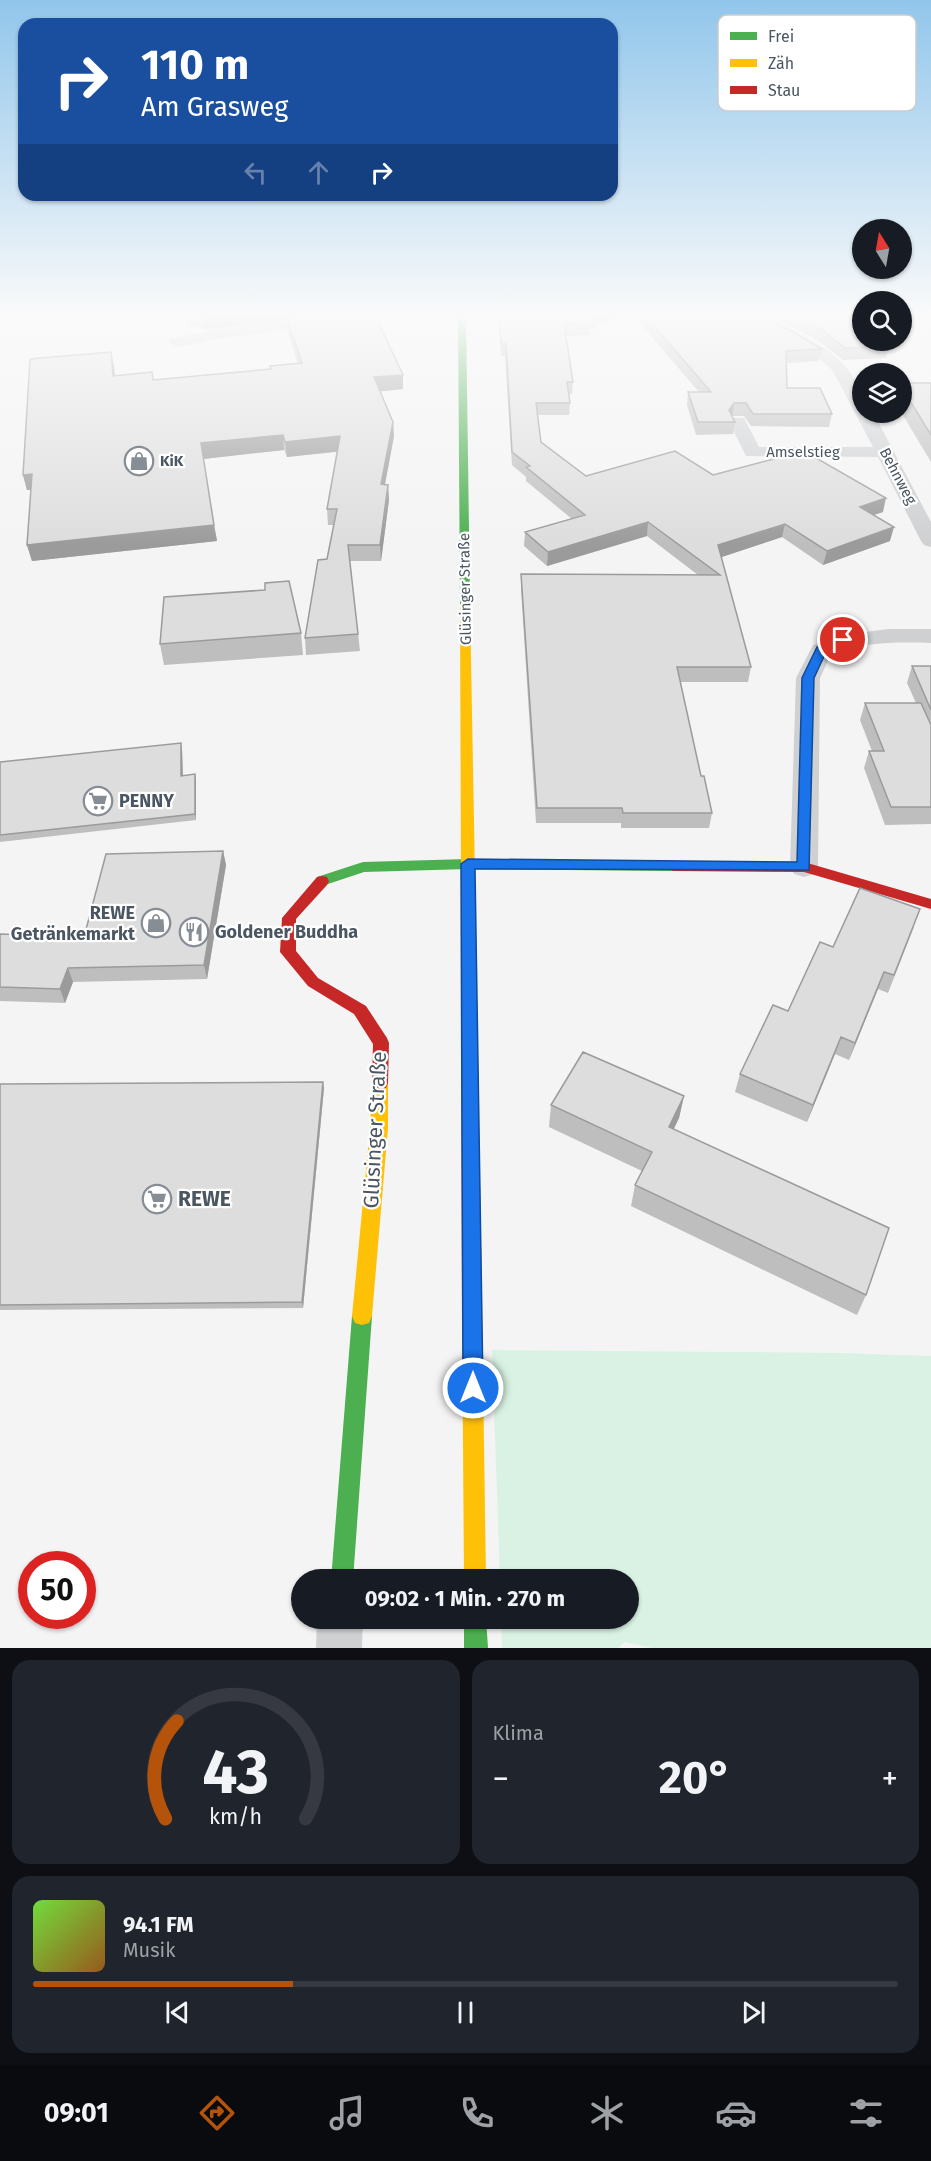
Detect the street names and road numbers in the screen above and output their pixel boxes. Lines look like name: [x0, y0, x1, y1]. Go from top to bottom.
street label: Amselstieg: [766, 443, 840, 461]
street label: Behnweg: [876, 445, 921, 508]
street label: Glüsinger Straße: [455, 533, 475, 645]
street label: Glüsinger Straße: [358, 1051, 392, 1209]

